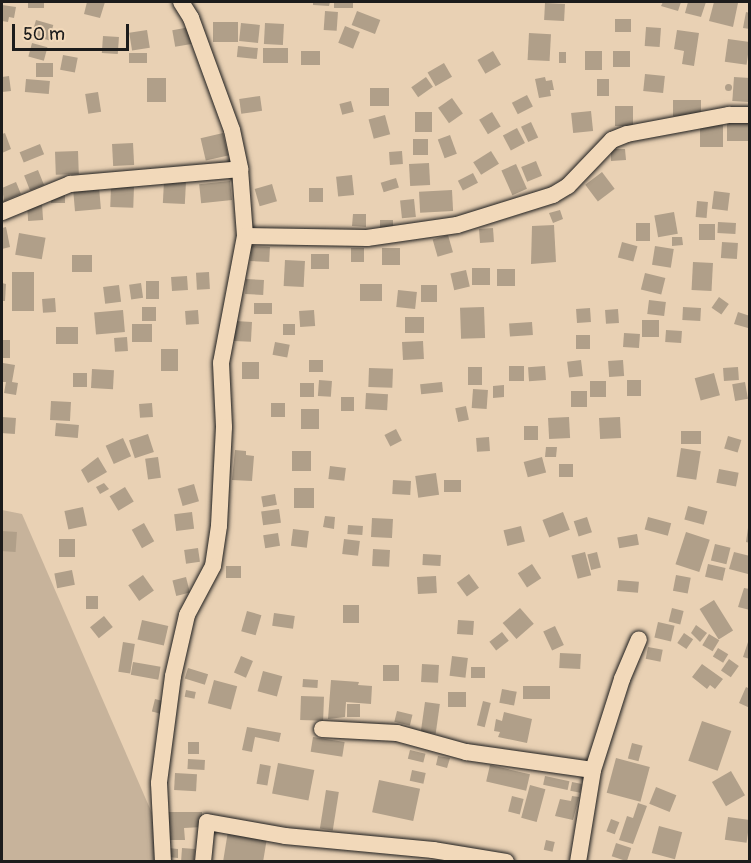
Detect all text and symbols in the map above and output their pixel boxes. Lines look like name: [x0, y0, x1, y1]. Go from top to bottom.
scale bar: [15, 12, 132, 50]
text: 50 m: [23, 23, 65, 46]

